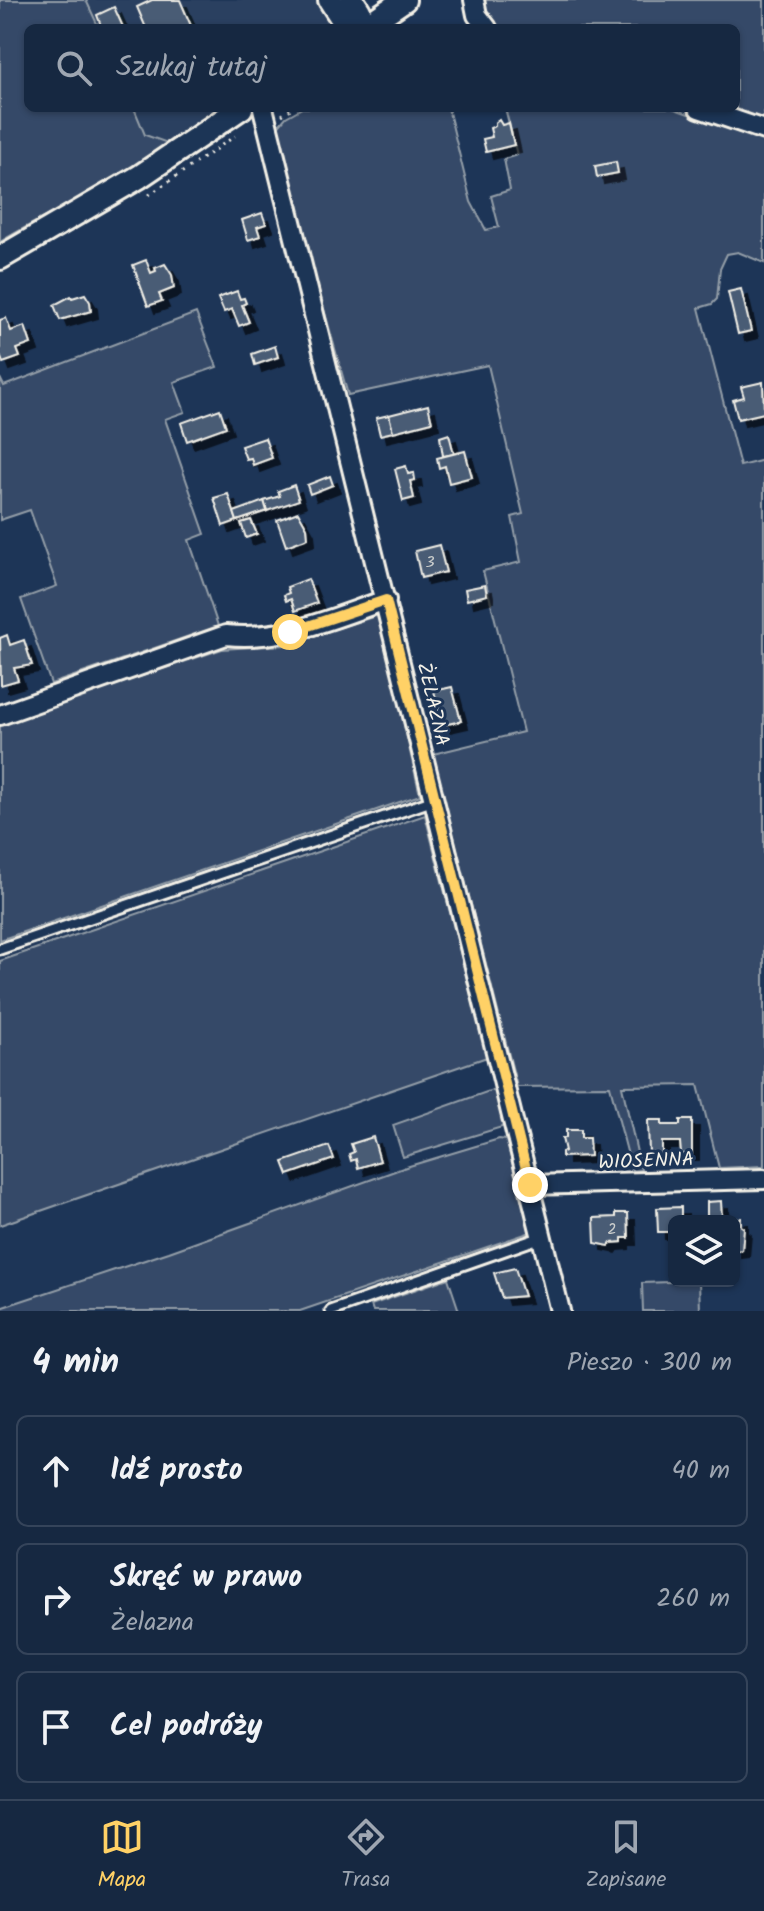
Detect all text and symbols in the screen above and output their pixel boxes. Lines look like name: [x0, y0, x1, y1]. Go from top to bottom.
search box: [24, 24, 740, 112]
text: Szukaj tutaj: [116, 44, 267, 92]
icon: search: [52, 46, 96, 90]
house number: 3: [425, 550, 435, 575]
route start: [272, 614, 308, 650]
street label: ŻELAZNA: [407, 659, 457, 750]
street label: WIOSENNA: [598, 1144, 694, 1180]
route end: [512, 1167, 548, 1203]
map controls: [668, 1215, 740, 1287]
button: layers: [668, 1215, 740, 1287]
house number: 2: [607, 1217, 617, 1242]
text: 4 min: [32, 1336, 119, 1390]
text: Pieszo · 300 m: [567, 1342, 732, 1384]
text: Idź prosto: [110, 1447, 243, 1495]
icon: ahead: [34, 1449, 78, 1493]
text: 40 m: [672, 1450, 730, 1492]
text: Skręć w prawo: [110, 1554, 302, 1602]
icon: right: [34, 1577, 78, 1621]
text: 260 m: [656, 1578, 730, 1620]
text: Żelazna: [110, 1602, 194, 1644]
text: Cel podróży: [110, 1703, 262, 1751]
icon: arrive: [34, 1705, 78, 1749]
tab: Mapa: [98, 1815, 146, 1898]
tab: Trasa: [341, 1815, 390, 1898]
tab: Zapisane: [585, 1815, 666, 1898]

